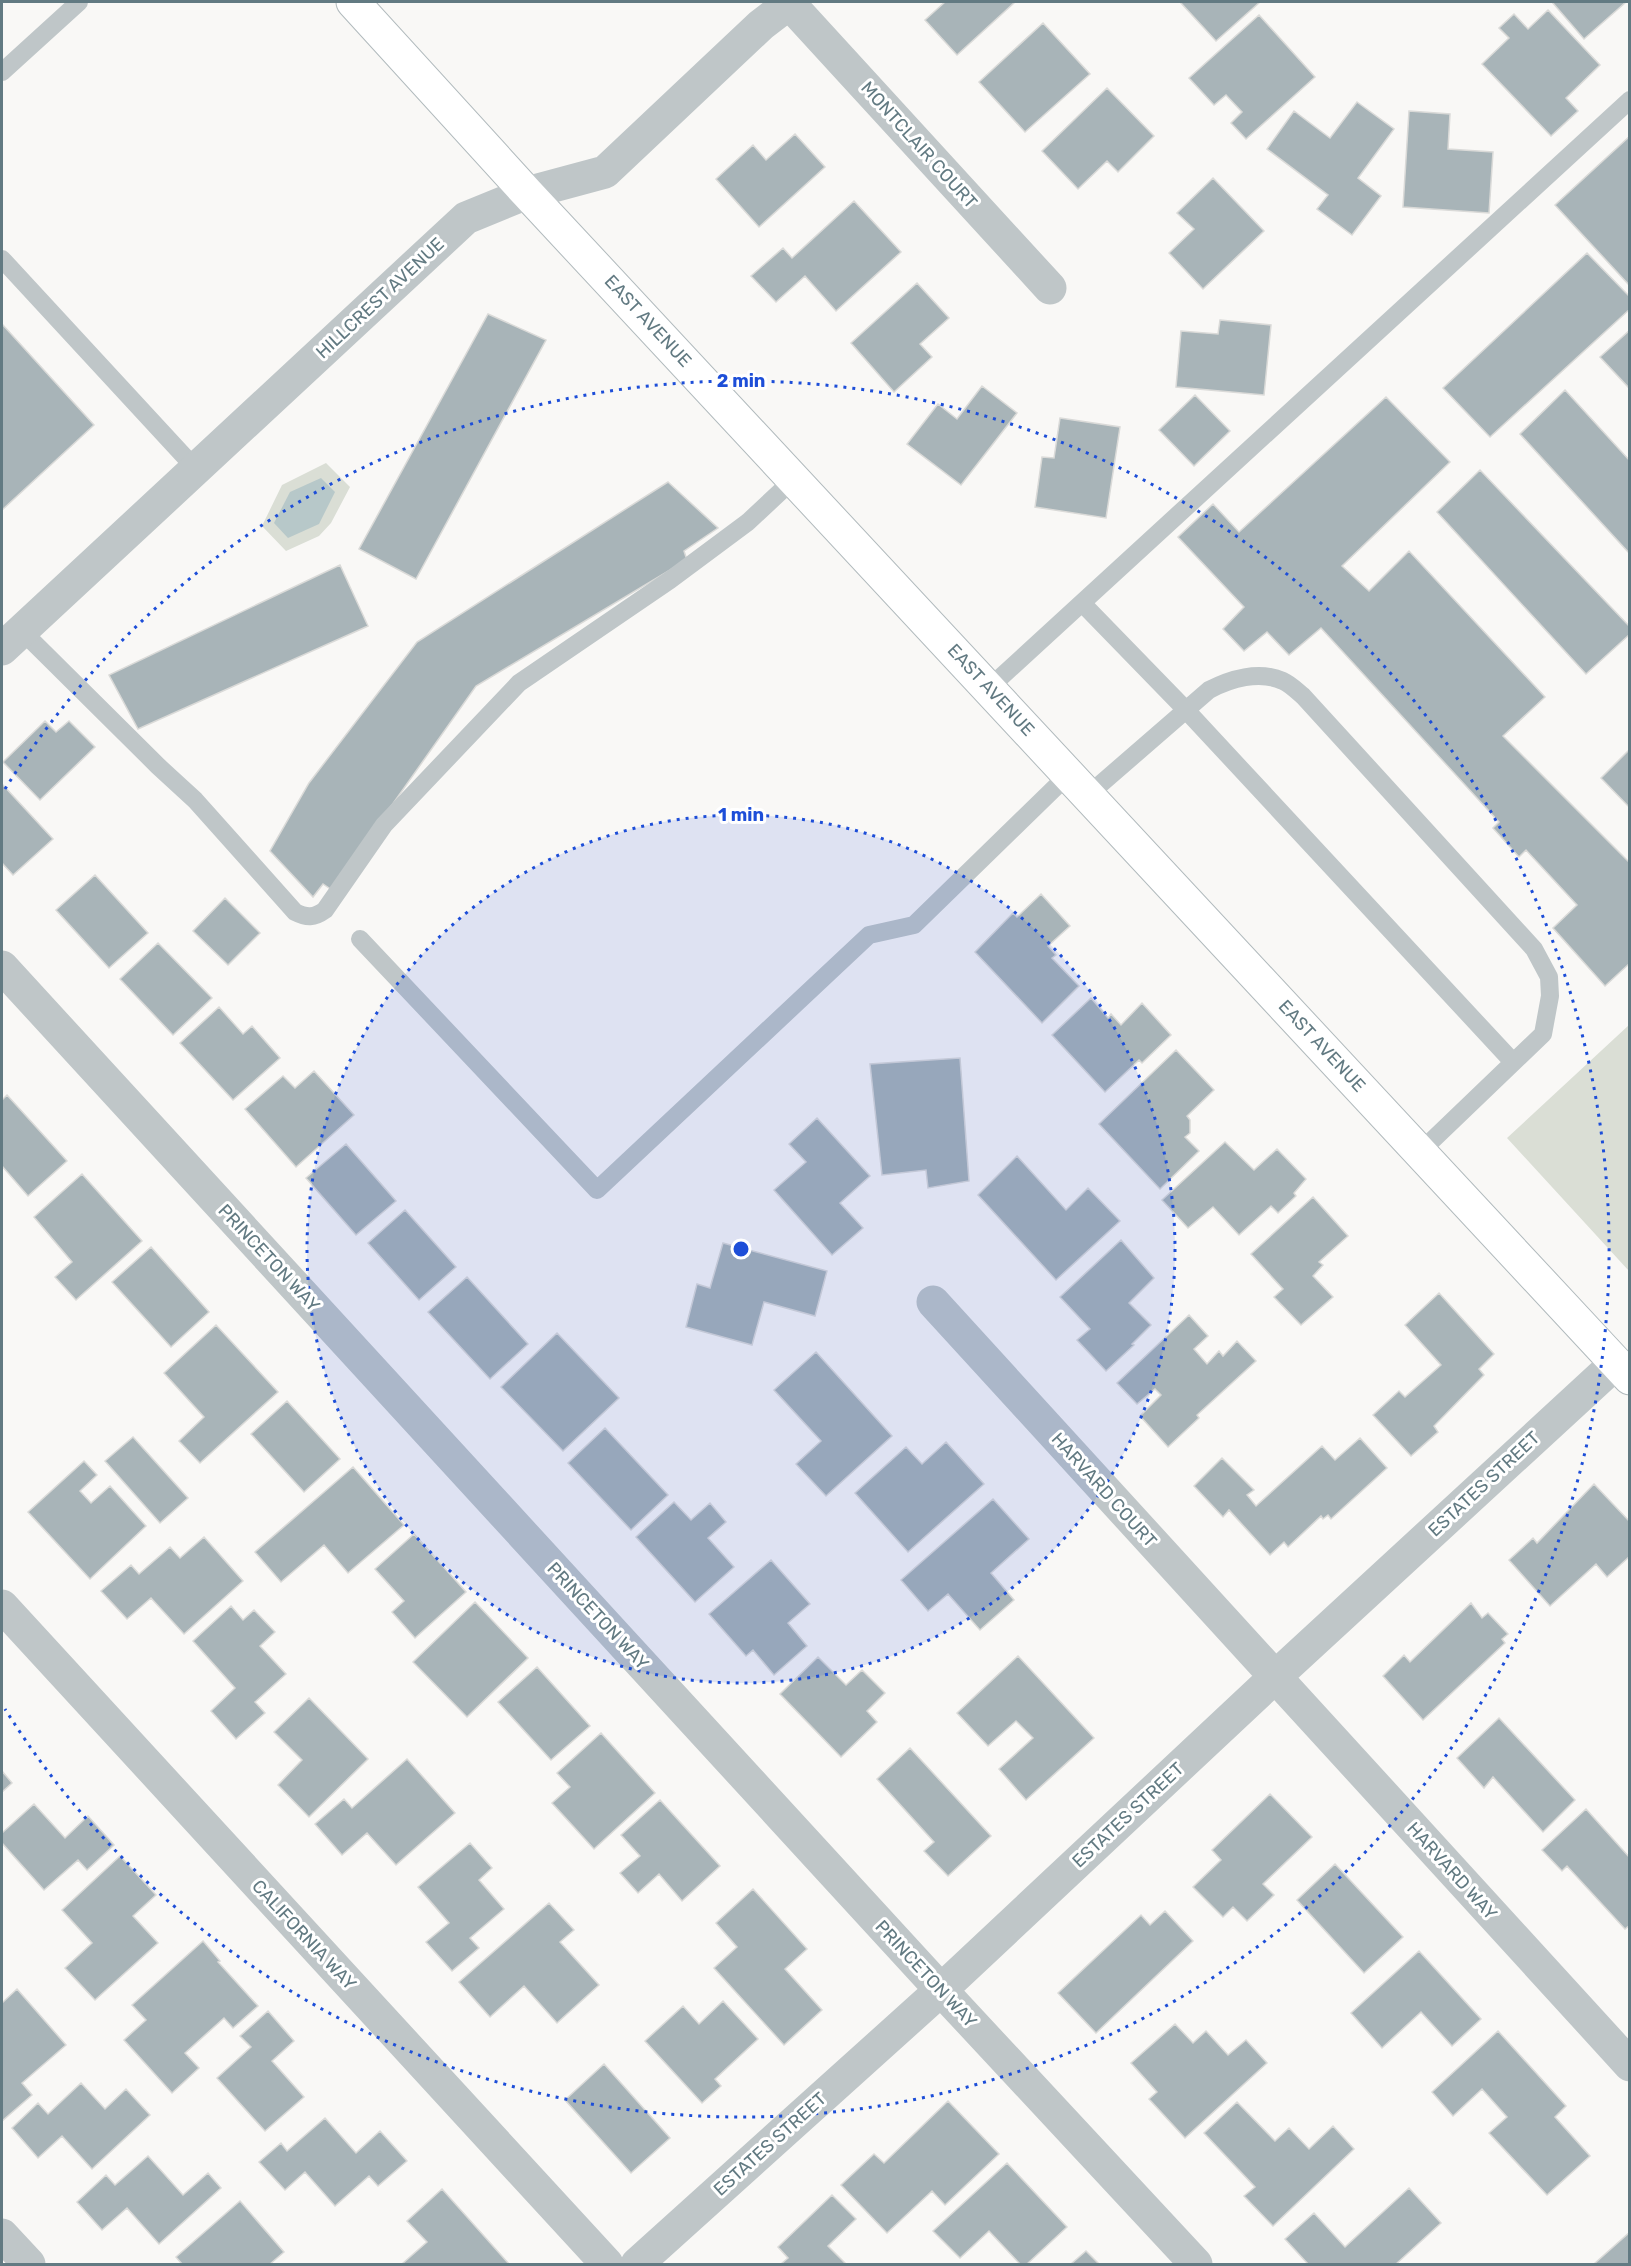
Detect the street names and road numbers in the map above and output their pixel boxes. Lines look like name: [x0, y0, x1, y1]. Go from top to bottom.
street label: MONTCLAIR COURT: [856, 77, 982, 213]
street label: HILLCREST AVENUE: [311, 233, 449, 363]
street label: EAST AVENUE: [600, 270, 696, 372]
street label: EAST AVENUE: [943, 639, 1039, 741]
street label: EAST AVENUE: [1274, 995, 1370, 1097]
street label: PRINCETON WAY: [214, 1200, 325, 1317]
street label: ESTATES STREET: [1424, 1427, 1544, 1541]
street label: HARVARD COURT: [1047, 1428, 1161, 1552]
street label: PRINCETON WAY: [543, 1558, 654, 1675]
street label: ESTATES STREET: [1068, 1758, 1188, 1872]
street label: HARVARD WAY: [1402, 1818, 1502, 1925]
street label: CALIFORNIA WAY: [247, 1875, 361, 1995]
street label: PRINCETON WAY: [871, 1916, 982, 2033]
street label: ESTATES STREET: [709, 2088, 831, 2200]

